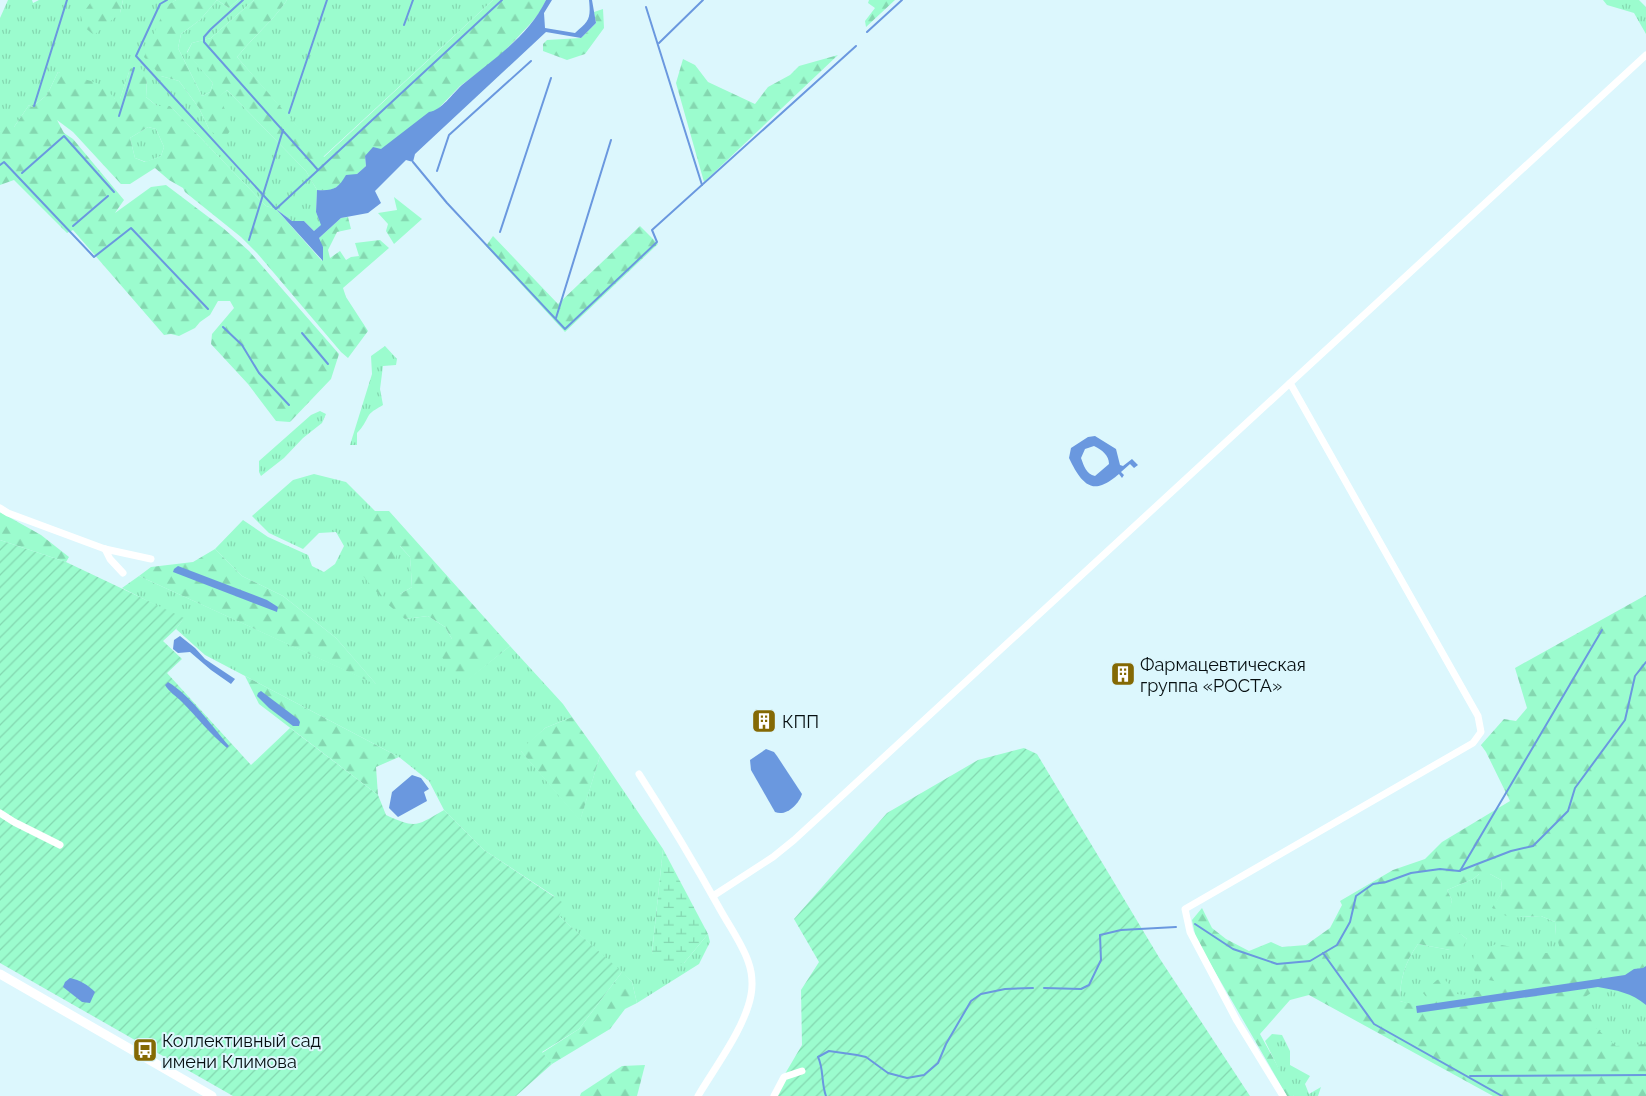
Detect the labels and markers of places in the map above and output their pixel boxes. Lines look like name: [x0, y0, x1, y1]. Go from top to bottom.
place label: Фармацевтическая группа «РОСТА»: [1140, 654, 1306, 696]
building icon: Фармацевтическая группа «РОСТА»: [1110, 661, 1136, 687]
building icon: КПП: [751, 708, 777, 734]
place label: КПП: [782, 711, 819, 732]
place label: Коллективный сад имени Климова: [162, 1030, 321, 1072]
bus stop icon: Коллективный сад имени Климова: [132, 1037, 158, 1063]

